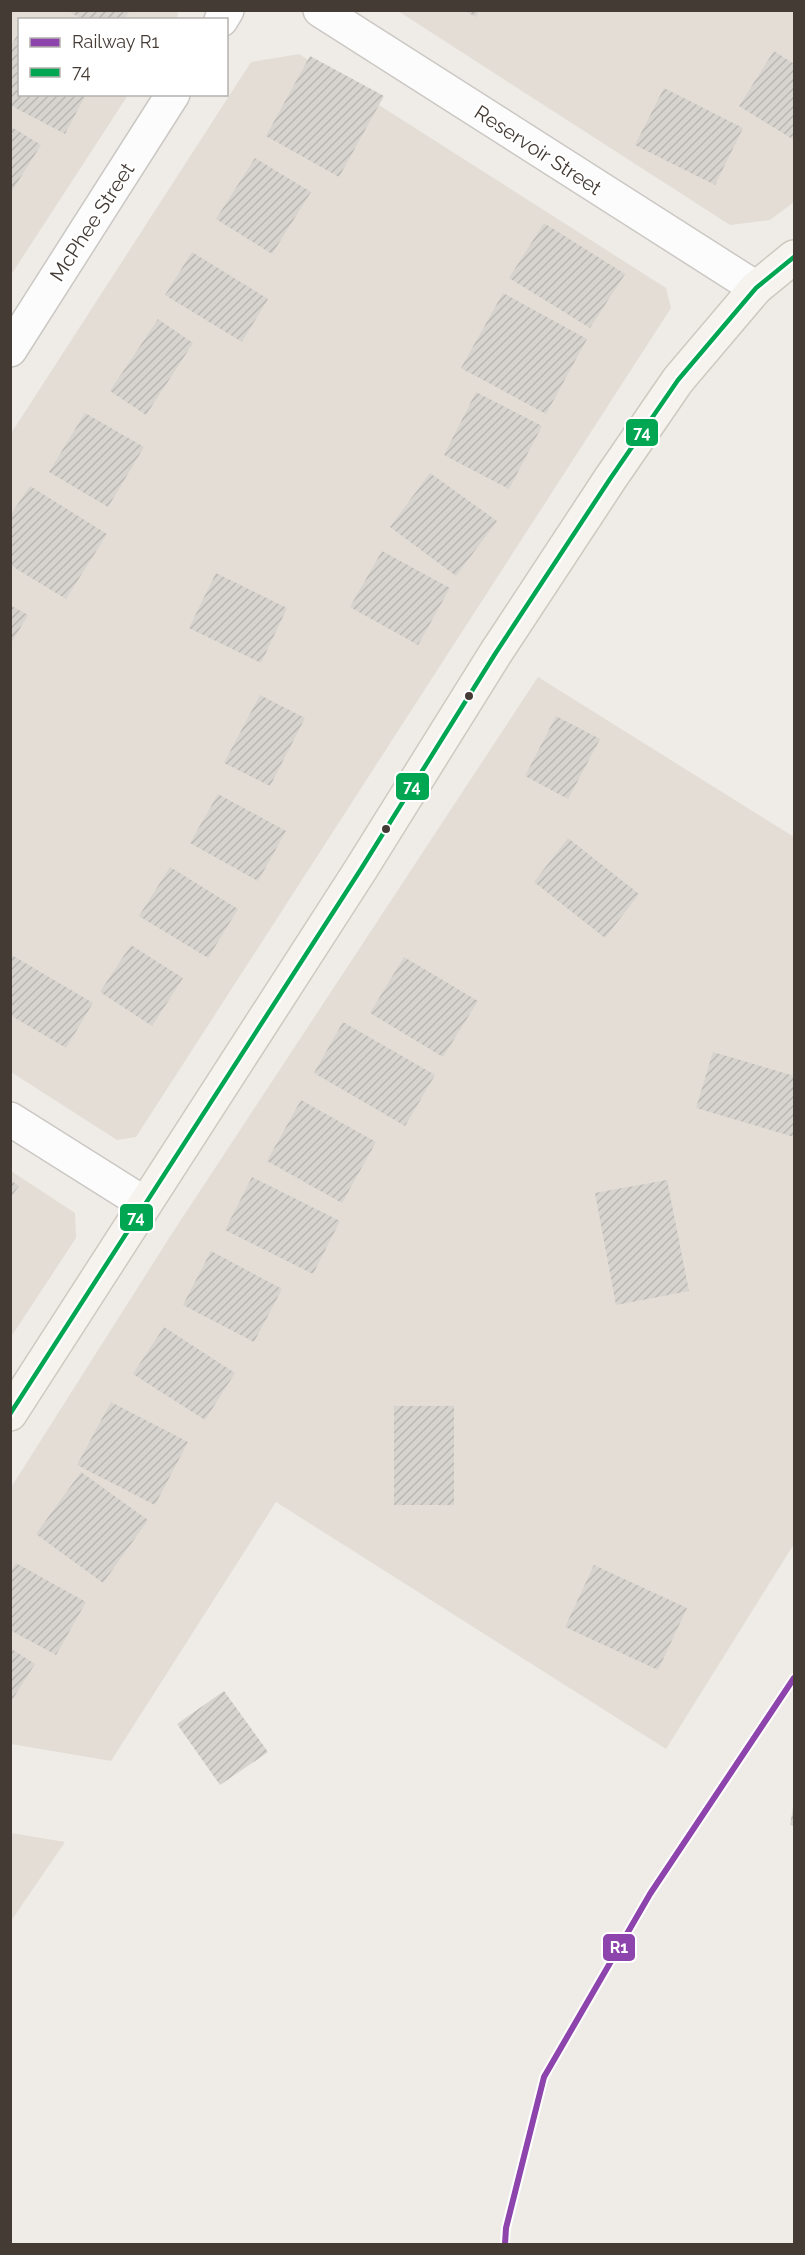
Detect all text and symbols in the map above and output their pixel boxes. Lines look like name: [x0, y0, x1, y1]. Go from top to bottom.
legend: [18, 18, 228, 96]
text: Railway R1: [72, 31, 159, 52]
text: 74: [72, 61, 91, 82]
street label: Reservoir Street: [470, 100, 606, 200]
street label: McPhee Street: [45, 158, 139, 286]
line badge: 74: [625, 418, 659, 447]
text: 74: [633, 423, 651, 442]
unlabelled marker: [463, 690, 475, 702]
line badge: 74: [395, 772, 430, 801]
text: 74: [403, 777, 421, 796]
unlabelled marker: [380, 823, 392, 835]
line badge: 74: [119, 1203, 154, 1232]
text: 74: [127, 1208, 145, 1227]
line badge: R1: [602, 1933, 636, 1962]
text: R1: [610, 1938, 628, 1957]

